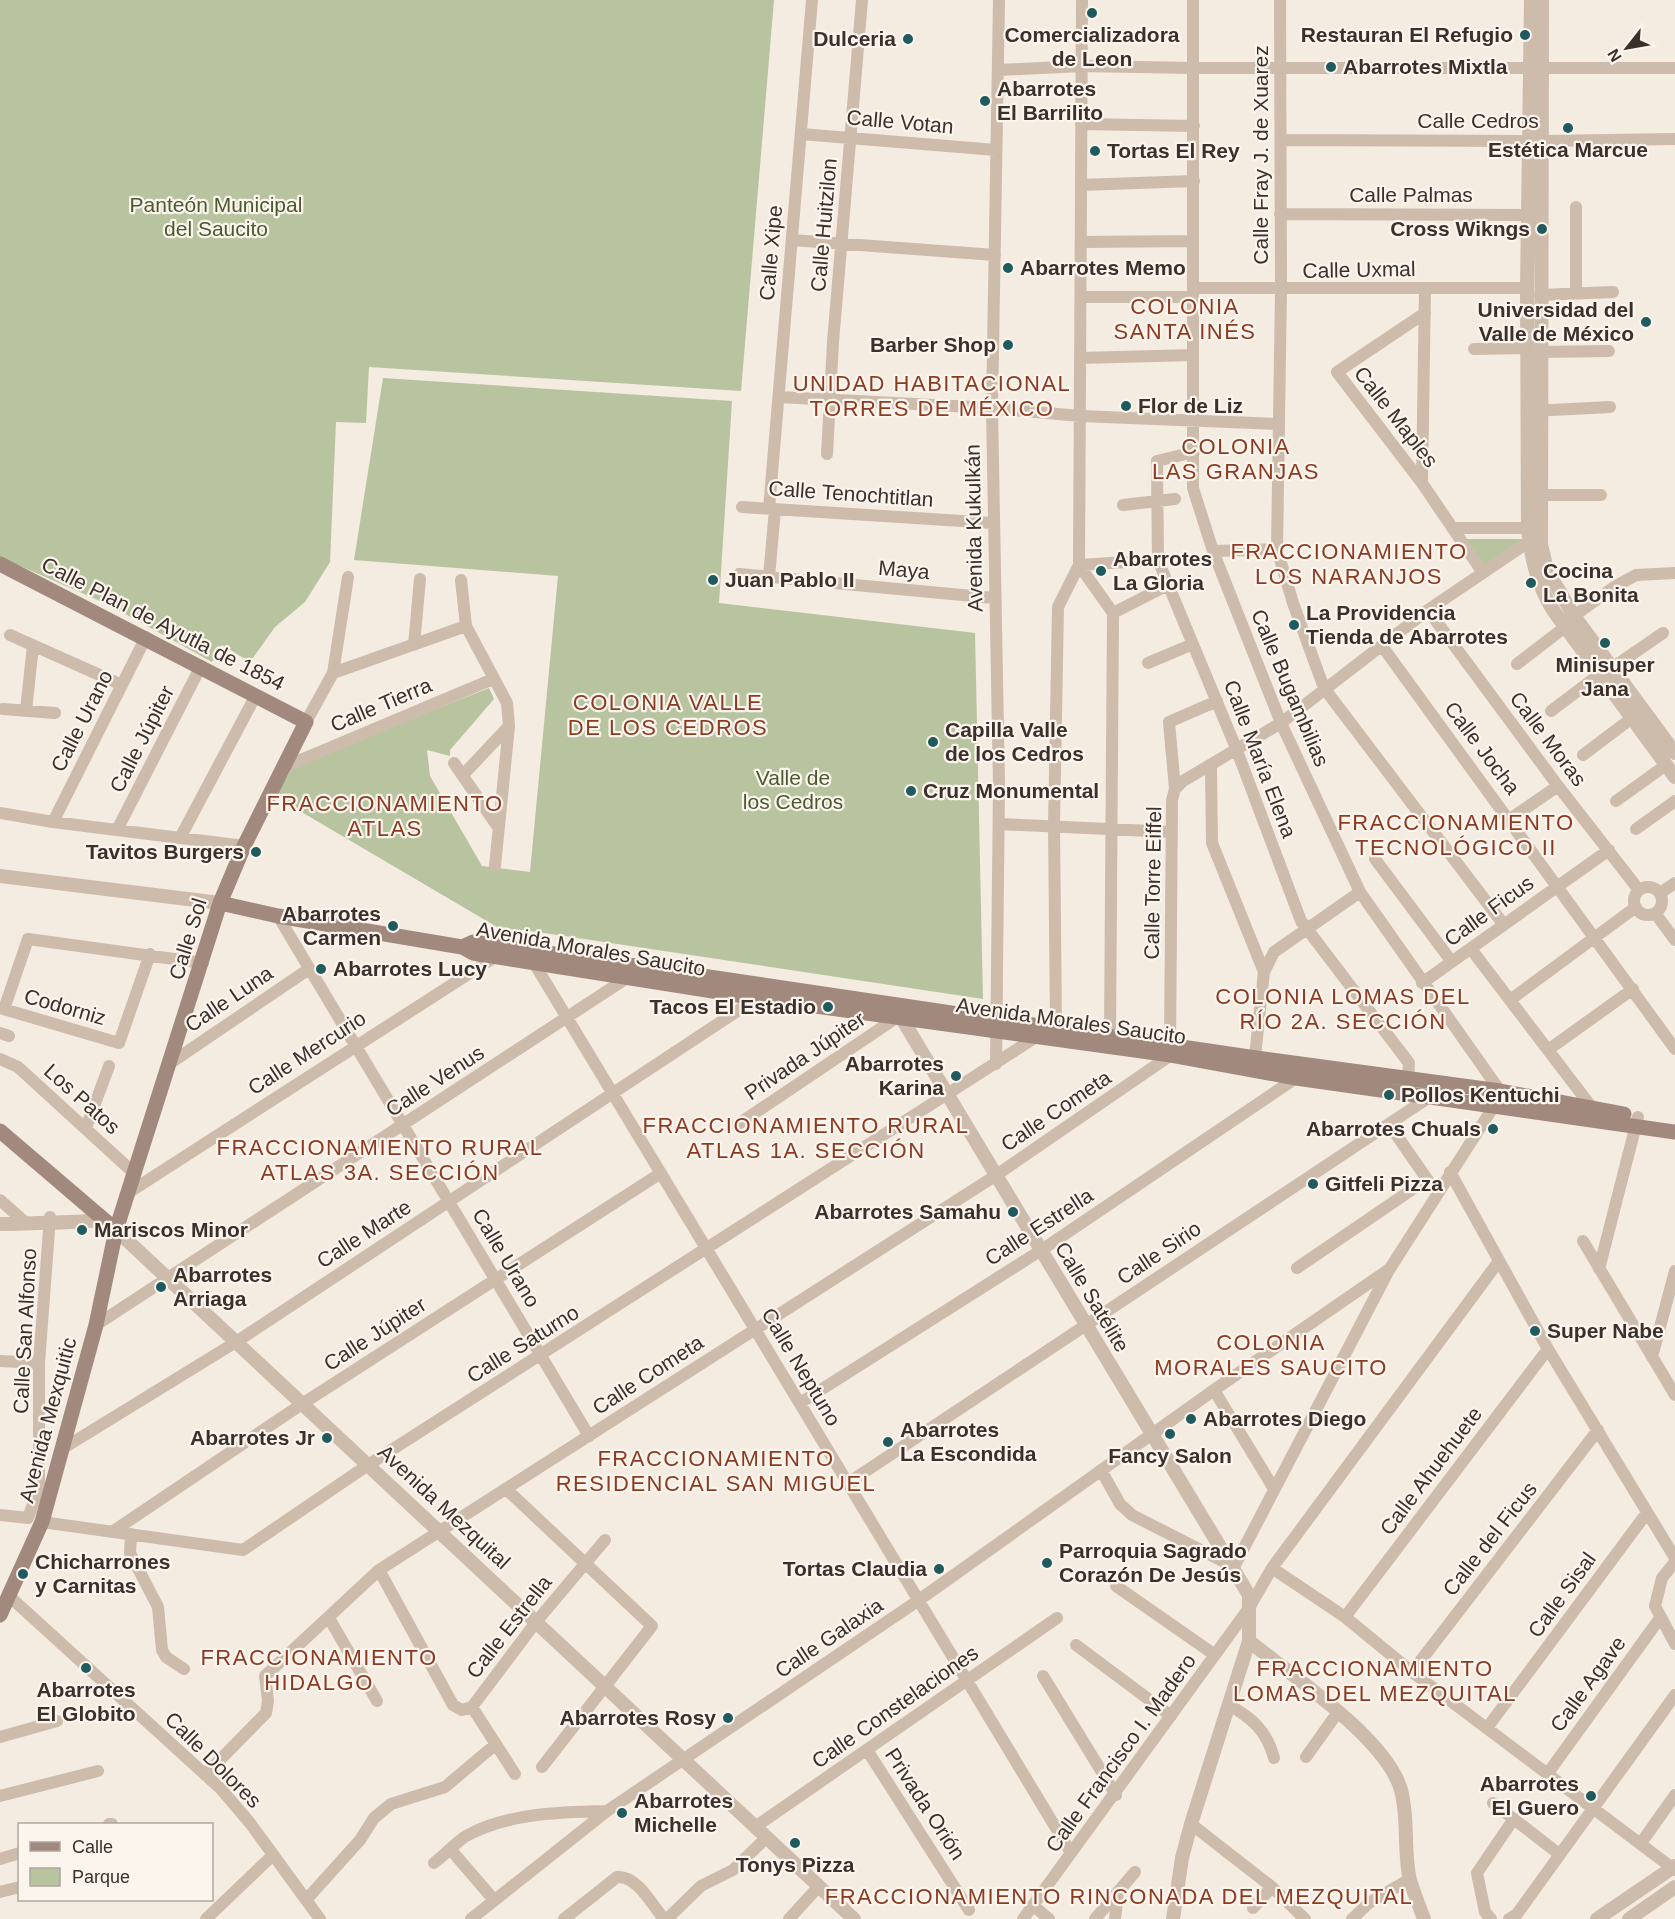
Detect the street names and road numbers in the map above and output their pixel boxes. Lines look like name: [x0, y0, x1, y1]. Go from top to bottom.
street label: Calle Fray J. de Xuarez: [1249, 45, 1272, 265]
street label: Calle Votan: [846, 105, 955, 138]
street label: Calle Cedros: [1417, 109, 1539, 132]
street label: Calle Huitzilon: [806, 157, 841, 293]
street label: Calle Palmas: [1349, 183, 1473, 206]
street label: Calle Xipe: [755, 204, 786, 302]
street label: Calle Uxmal: [1302, 257, 1416, 282]
street label: Calle Maples: [1350, 362, 1443, 472]
street label: Avenida Kukulkán: [961, 444, 986, 612]
street label: Calle Tenochtitlan: [768, 476, 934, 511]
street label: Calle Plan de Ayutla de 1854: [38, 552, 289, 695]
street label: Maya: [877, 556, 931, 583]
street label: Calle Bugambilias: [1247, 606, 1334, 770]
street label: Calle Urano: [46, 666, 117, 775]
street label: Calle Tierra: [327, 673, 435, 736]
street label: Calle María Elena: [1220, 677, 1301, 841]
street label: Calle Júpiter: [105, 682, 178, 796]
street label: Calle Moras: [1505, 687, 1591, 790]
street label: Calle Jocha: [1440, 697, 1525, 799]
street label: Calle Torre Eiffel: [1140, 806, 1165, 960]
street label: Calle Ficus: [1440, 871, 1537, 950]
street label: Calle Sol: [164, 895, 211, 982]
street label: Avenida Morales Saucito: [475, 917, 707, 980]
street label: Calle Luna: [181, 961, 277, 1036]
street label: Codorniz: [22, 984, 109, 1029]
street label: Avenida Morales Saucito: [955, 993, 1188, 1048]
street label: Calle Mercurio: [244, 1006, 370, 1099]
street label: Privada Júpiter: [740, 1007, 869, 1104]
street label: Calle Venus: [381, 1040, 488, 1121]
street label: Los Patos: [40, 1059, 125, 1138]
street label: Calle Cometa: [997, 1065, 1115, 1156]
street label: Calle Estrella: [981, 1183, 1097, 1270]
street label: Calle Marte: [312, 1195, 415, 1272]
street label: Calle Urano: [468, 1204, 545, 1311]
street label: Calle Sirio: [1113, 1216, 1205, 1289]
street label: Calle Satélite: [1051, 1238, 1134, 1356]
street label: Calle San Alfonso: [9, 1248, 40, 1414]
street label: Calle Júpiter: [320, 1292, 430, 1375]
street label: Calle Saturno: [463, 1300, 583, 1387]
street label: Calle Neptuno: [757, 1304, 846, 1430]
street label: Calle Cometa: [588, 1330, 708, 1419]
street label: Avenida Mexquitic: [14, 1335, 81, 1505]
street label: Calle Ahuehuete: [1375, 1402, 1486, 1539]
street label: Avenida Mezquital: [374, 1440, 515, 1573]
street label: Calle del Ficus: [1438, 1477, 1541, 1600]
street label: Calle Sisal: [1523, 1548, 1600, 1642]
street label: Calle Estrella: [461, 1571, 556, 1683]
street label: Calle Galaxia: [771, 1593, 887, 1682]
street label: Calle Agave: [1545, 1632, 1630, 1736]
street label: Calle Constelaciones: [807, 1641, 982, 1773]
street label: Calle Francisco I. Madero: [1041, 1649, 1200, 1856]
street label: Calle Dolores: [161, 1707, 266, 1812]
street label: Privada Orión: [881, 1744, 970, 1864]

